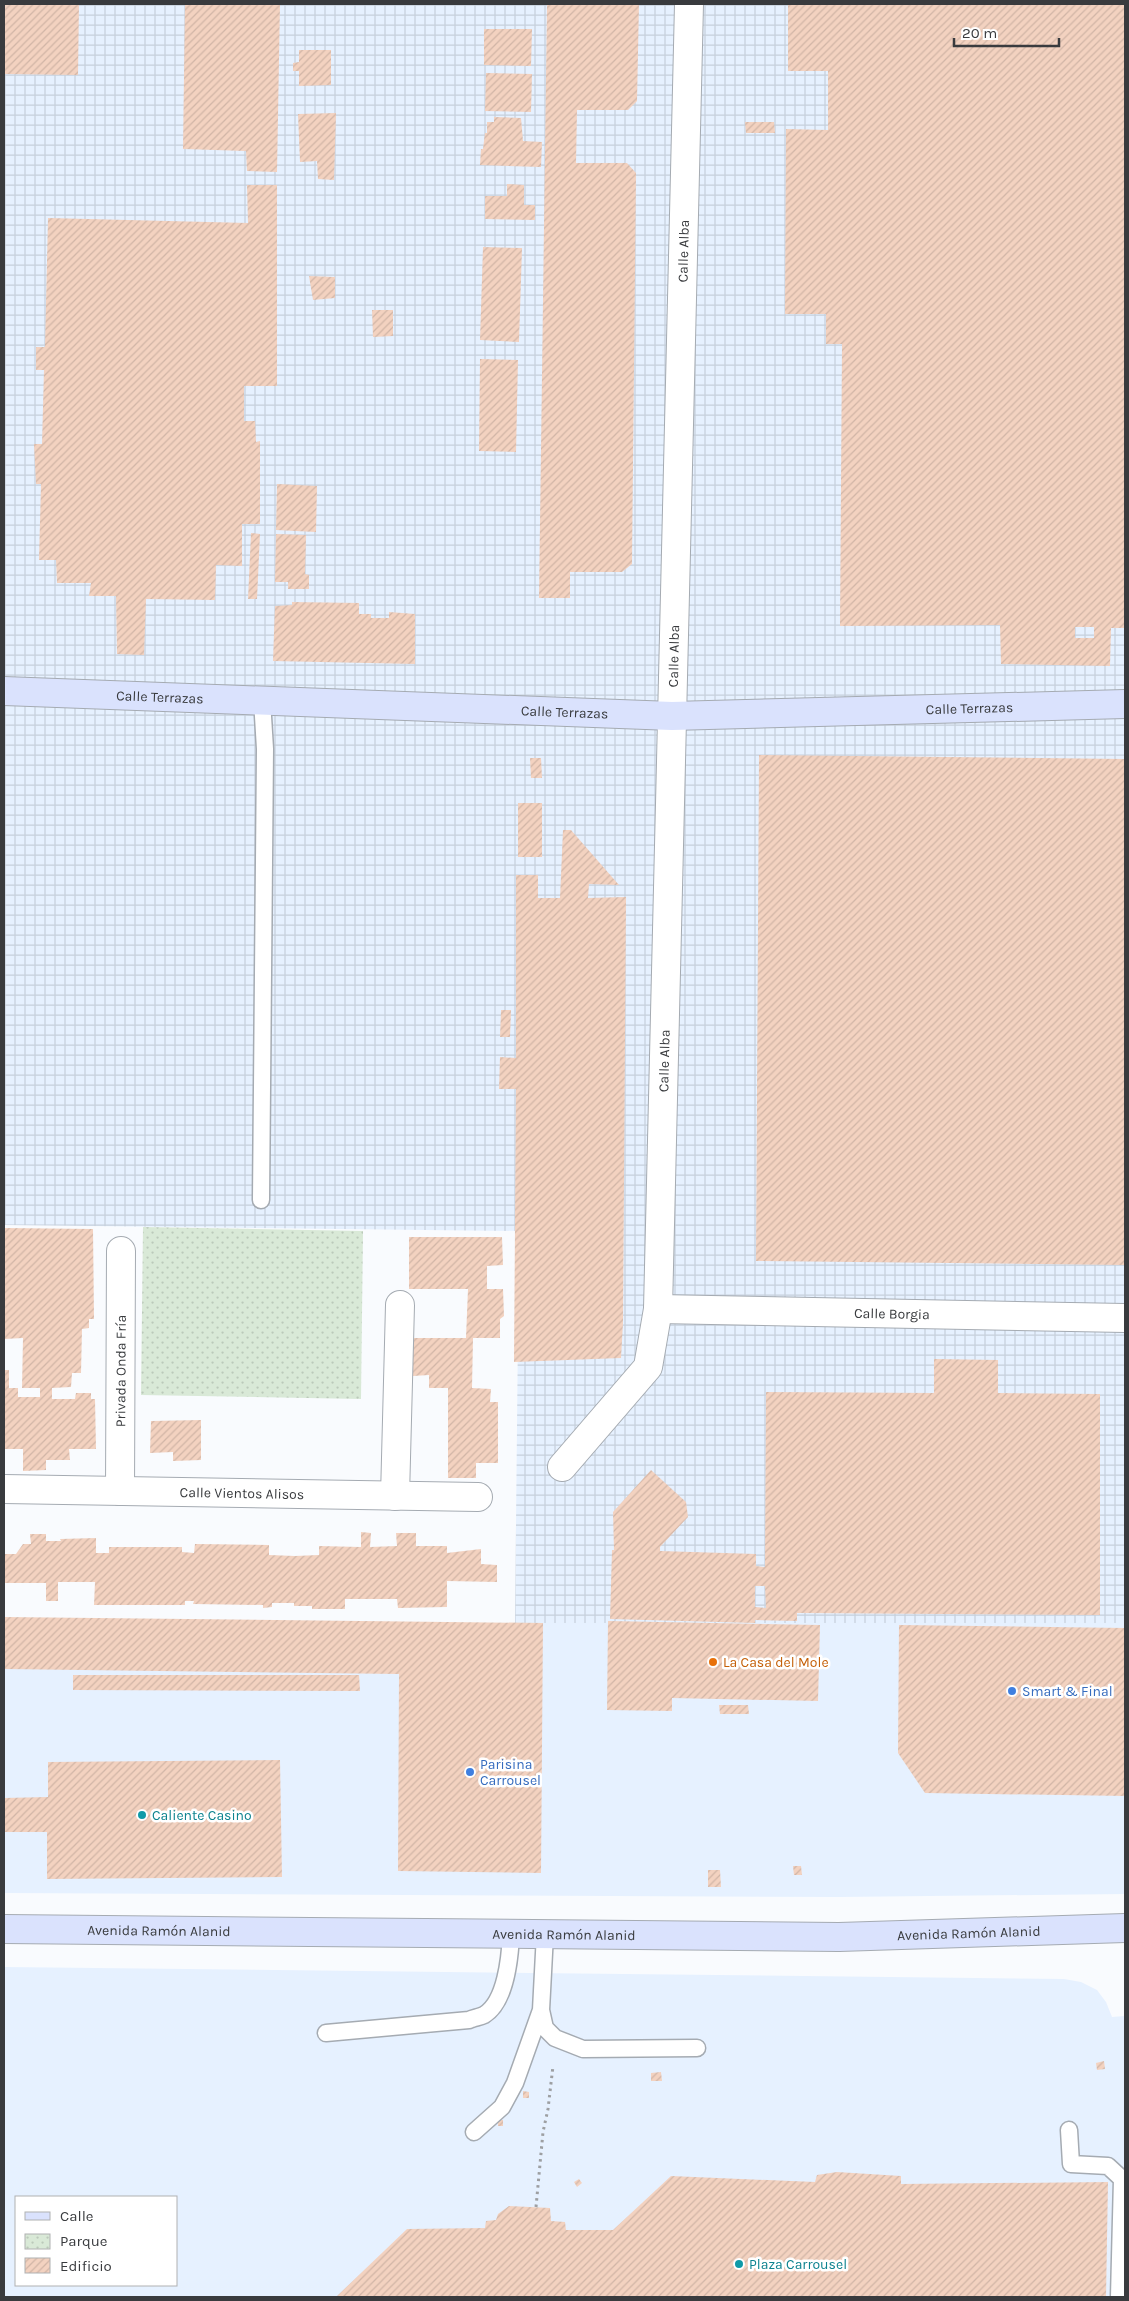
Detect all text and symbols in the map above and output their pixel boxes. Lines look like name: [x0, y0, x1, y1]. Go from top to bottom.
scale bar: [954, 15, 1059, 47]
text: 20 m: [962, 24, 997, 42]
street label: Calle Alba: [674, 220, 692, 283]
street label: Calle Alba: [664, 624, 683, 687]
street label: Calle Terrazas: [116, 687, 204, 707]
street label: Calle Terrazas: [925, 698, 1013, 718]
street label: Calle Terrazas: [521, 702, 609, 722]
street label: Calle Alba: [655, 1029, 673, 1092]
street label: Calle Borgia: [854, 1304, 930, 1323]
street label: Privada Onda Fría: [112, 1315, 129, 1427]
street label: Calle Vientos Alisos: [180, 1483, 304, 1503]
place label: La Casa del Mole: [723, 1654, 829, 1671]
marker: La Casa del Mole: [707, 1656, 719, 1668]
place label: Smart & Final: [1022, 1683, 1113, 1700]
marker: Smart & Final: [1006, 1685, 1018, 1697]
place label: Parisina Carrousel: [480, 1756, 541, 1789]
marker: Parisina Carrousel: [464, 1766, 476, 1778]
place label: Caliente Casino: [152, 1807, 252, 1824]
marker: Caliente Casino: [136, 1809, 148, 1821]
street label: Avenida Ramón Alanid: [87, 1921, 231, 1940]
street label: Avenida Ramón Alanid: [897, 1922, 1041, 1944]
street label: Avenida Ramón Alanid: [492, 1925, 636, 1944]
legend: [15, 2196, 178, 2286]
text: Calle: [60, 2207, 94, 2225]
text: Parque: [60, 2232, 108, 2250]
place label: Plaza Carrousel: [749, 2256, 847, 2273]
text: Edificio: [60, 2257, 112, 2275]
marker: Plaza Carrousel: [733, 2258, 745, 2270]

